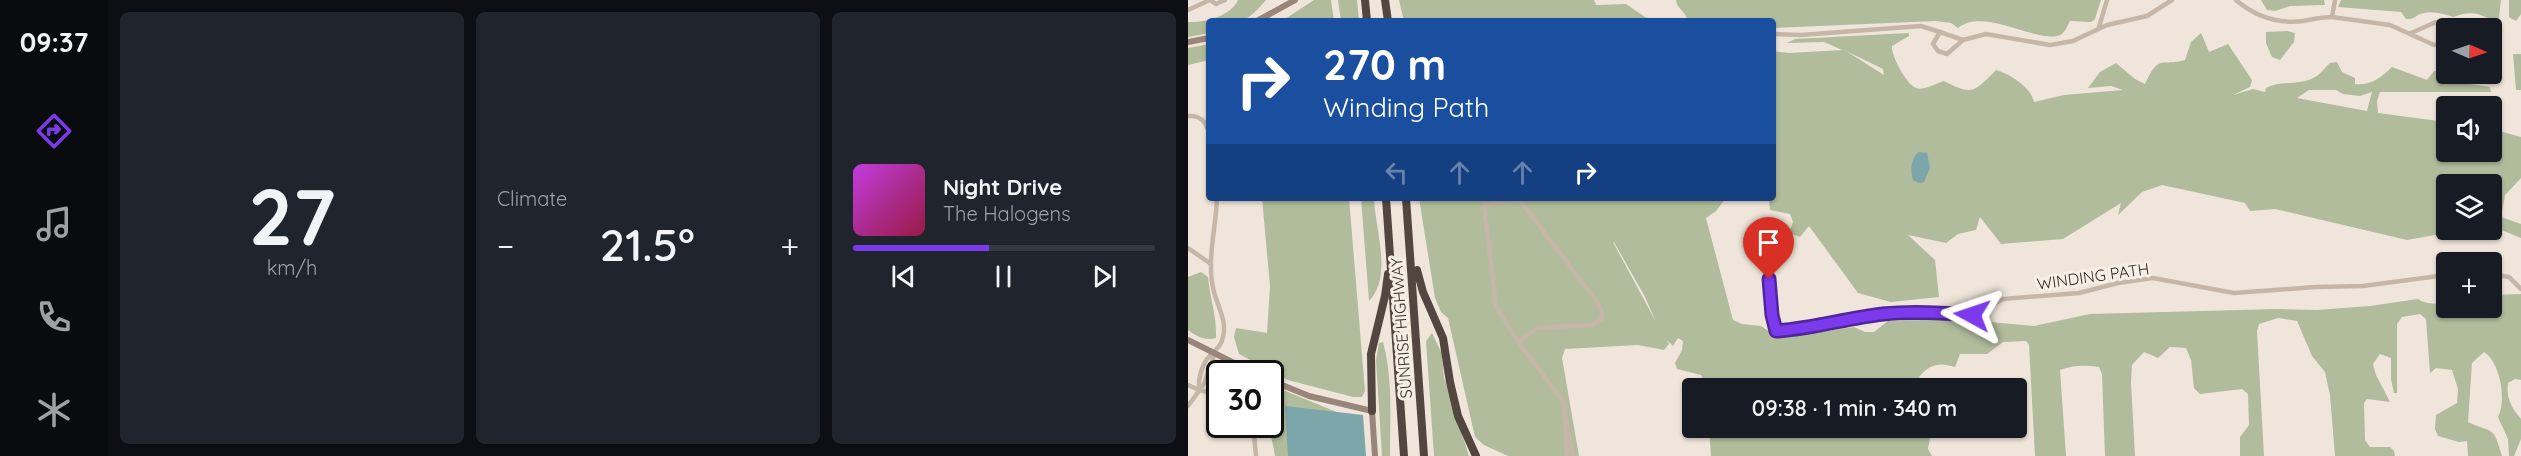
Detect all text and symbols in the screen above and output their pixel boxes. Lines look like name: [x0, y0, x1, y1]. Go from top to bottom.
north arrow: [2436, 18, 2502, 84]
map controls: [2436, 18, 2502, 318]
text: 09:37: [20, 25, 88, 59]
text: 270 m: [1323, 38, 1446, 91]
icon: right: [1224, 42, 1302, 120]
text: Winding Path: [1323, 90, 1489, 124]
button: sound: [2436, 96, 2502, 162]
icon: directions: [33, 110, 75, 152]
icon: left: [1380, 156, 1413, 189]
icon: ahead: [1443, 156, 1476, 189]
icon: ahead: [1506, 156, 1539, 189]
icon: right: [1569, 156, 1602, 189]
text: 27: [248, 167, 336, 265]
text: Night Drive: [943, 173, 1062, 201]
button: layers: [2436, 174, 2502, 240]
text: Climate: [497, 186, 567, 211]
text: The Halogens: [943, 201, 1071, 226]
icon: music: [33, 203, 75, 245]
text: 21.5°: [600, 216, 695, 272]
pin: [1743, 217, 1794, 279]
text: −: [497, 225, 514, 266]
text: +: [780, 225, 799, 266]
icon: arrive: [1752, 226, 1785, 259]
button: +: [2436, 252, 2502, 318]
text: km/h: [267, 255, 317, 280]
street label: SUNRISE HIGHWAY: [1386, 257, 1416, 399]
street label: WINDING PATH: [2035, 258, 2151, 294]
icon: previous: [887, 260, 920, 293]
icon: pause: [987, 260, 1020, 293]
icon: next: [1088, 260, 1121, 293]
position arrow: [1940, 283, 2004, 347]
icon: phone: [33, 296, 75, 338]
speed limit sign: 30: [1206, 360, 1284, 438]
icon: climate: [33, 389, 75, 431]
text: 09:38 · 1 min · 340 m: [1752, 394, 1957, 422]

